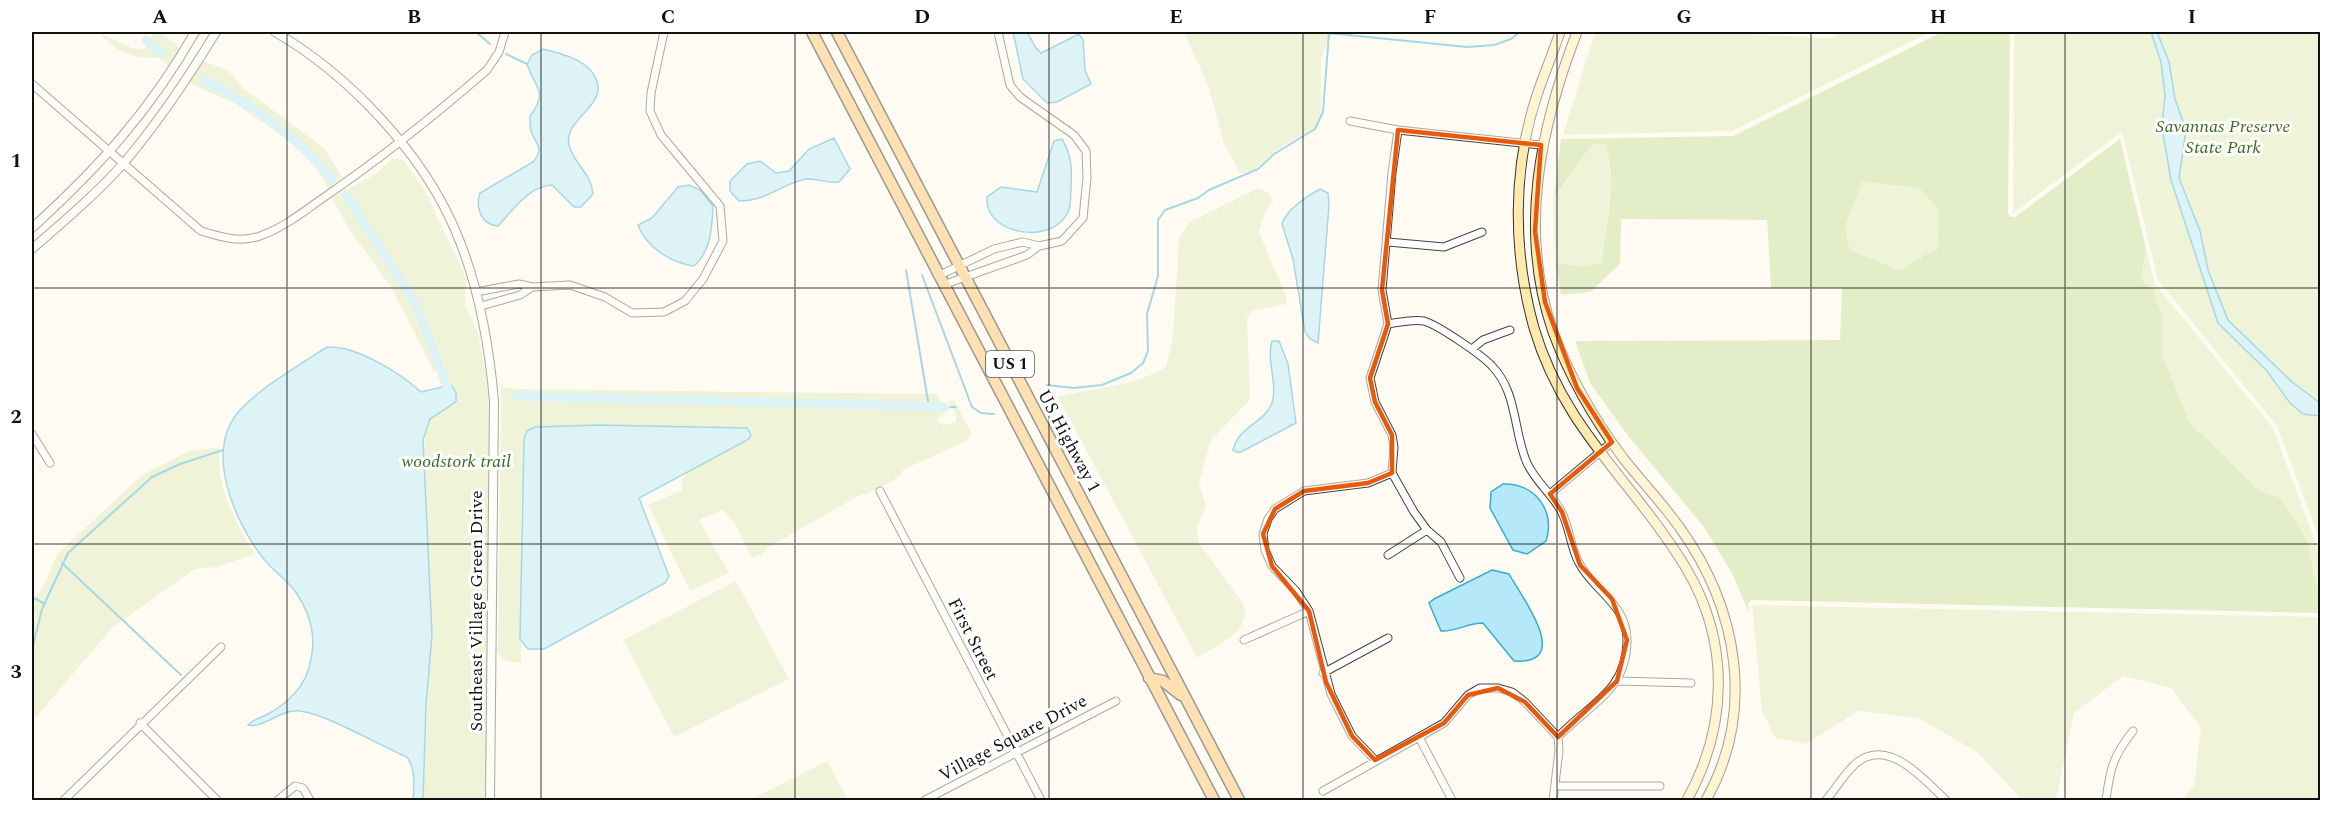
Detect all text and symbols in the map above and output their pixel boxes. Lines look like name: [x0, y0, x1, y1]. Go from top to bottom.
text: A: [152, 2, 168, 32]
text: B: [407, 2, 421, 32]
text: C: [661, 2, 675, 32]
text: D: [914, 2, 930, 32]
text: E: [1169, 2, 1183, 32]
text: F: [1424, 2, 1436, 32]
text: G: [1676, 2, 1692, 32]
text: H: [1930, 2, 1946, 32]
text: I: [2188, 2, 2196, 32]
park label: Savannas Preserve State Park: [2156, 113, 2290, 161]
text: 1: [10, 146, 22, 176]
road number: US 1: [986, 351, 1034, 377]
street label: US Highway 1: [1031, 385, 1107, 497]
text: 2: [10, 402, 22, 432]
park label: woodstork trail: [401, 448, 511, 475]
street label: Southeast Village Green Drive: [463, 490, 490, 732]
street label: First Street: [941, 593, 1005, 685]
text: 3: [10, 657, 22, 687]
street label: Village Square Drive: [934, 687, 1092, 789]

